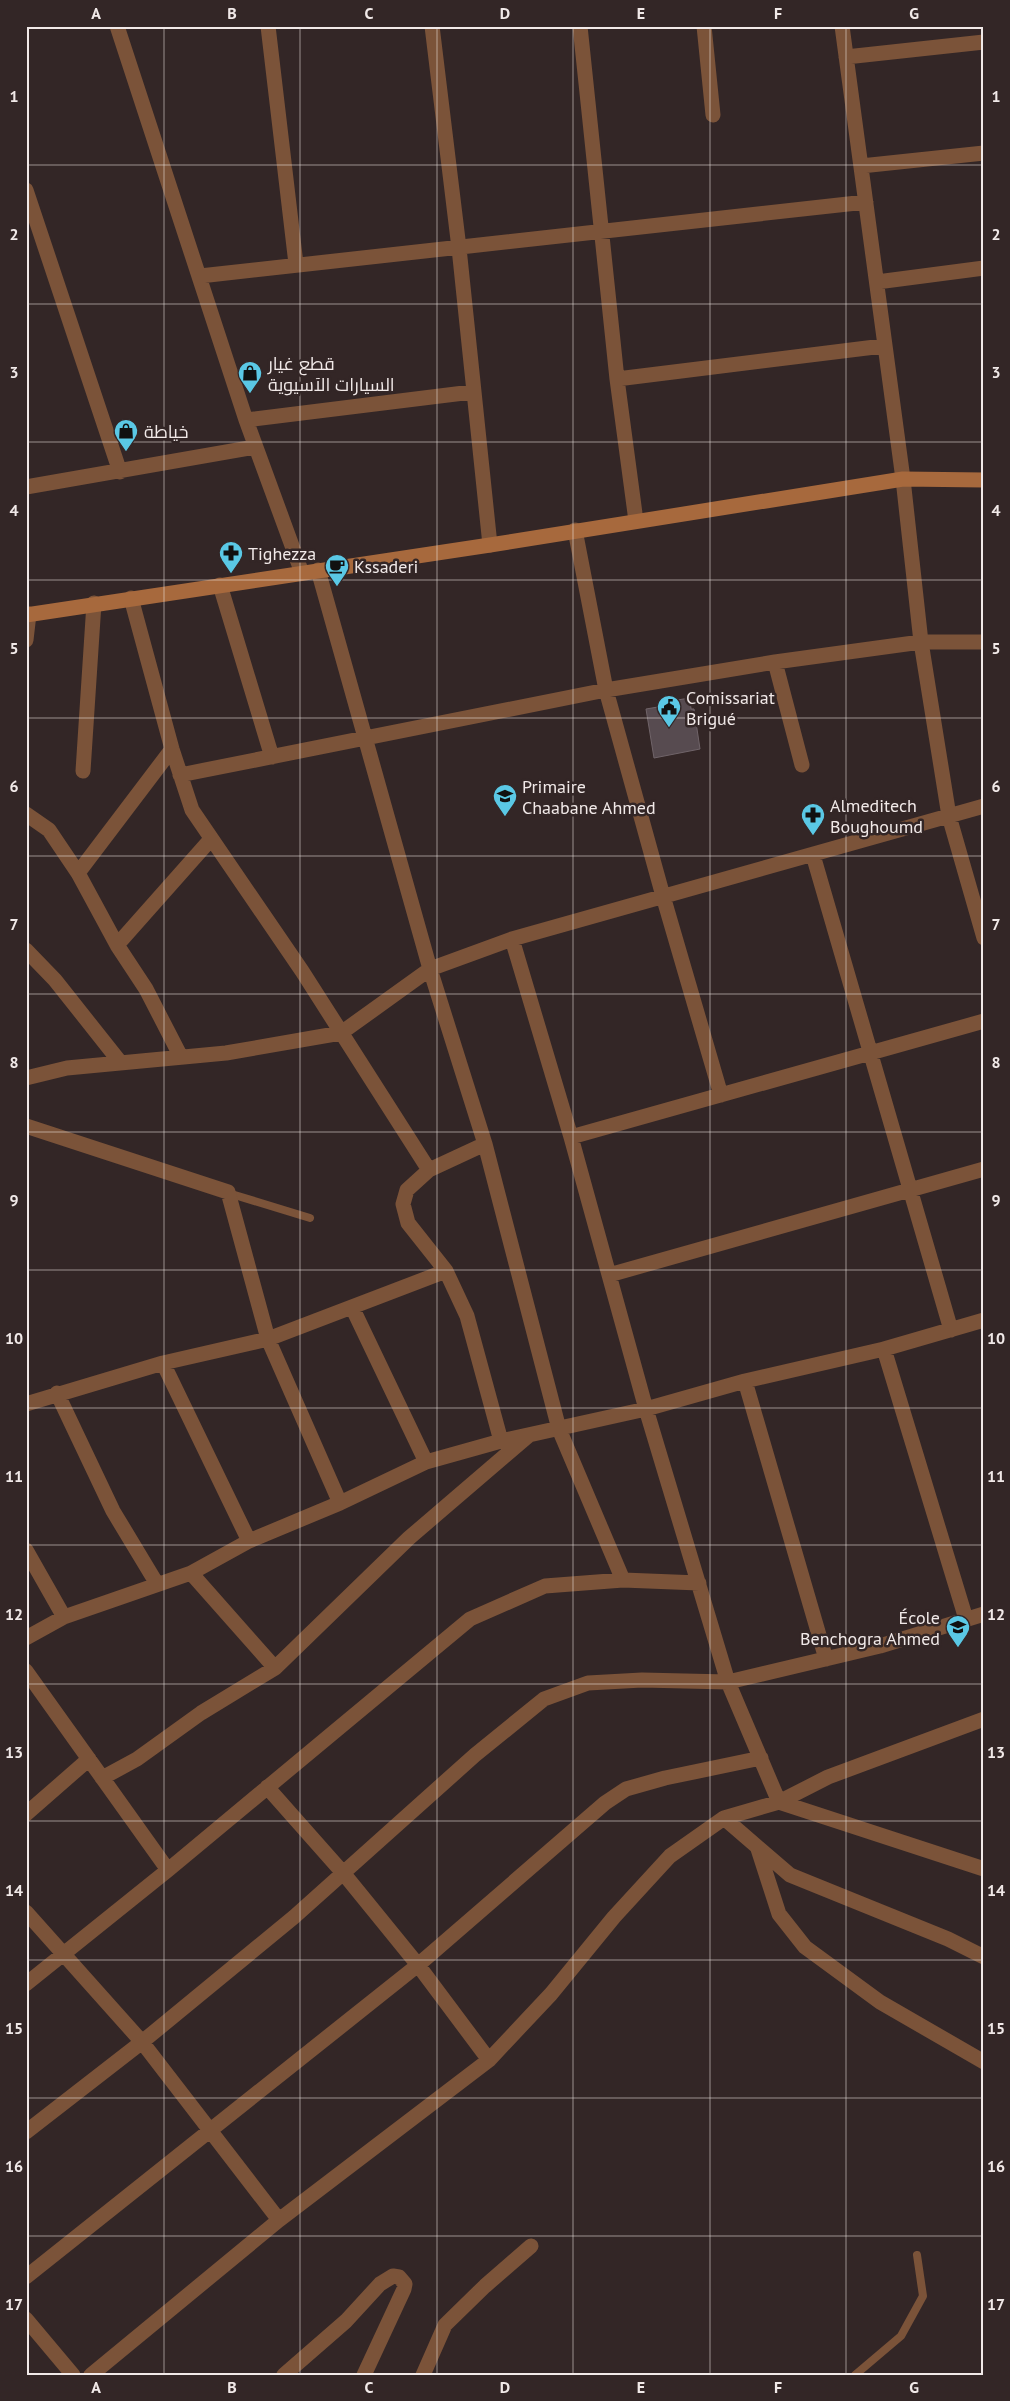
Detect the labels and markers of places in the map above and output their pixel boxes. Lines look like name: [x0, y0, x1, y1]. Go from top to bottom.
place label: قطع غيار السيارات الآسيوية: [267, 352, 395, 396]
shop icon: قطع غيار السيارات الآسيوية: [237, 360, 263, 394]
shop icon: خياطة: [113, 418, 139, 452]
place label: خياطة: [144, 420, 188, 443]
pharmacy icon: Tighezza: [218, 540, 244, 574]
place label: Tighezza: [248, 542, 316, 565]
cafe icon: Kssaderi: [324, 553, 350, 587]
place label: Kssaderi: [354, 555, 418, 578]
place label: Comissariat Brigué: [686, 686, 775, 730]
public building icon: Comissariat Brigué: [656, 694, 682, 728]
place label: Primaire Chaabane Ahmed: [522, 775, 656, 819]
school or university icon: Primaire Chaabane Ahmed: [492, 783, 518, 817]
place label: Almeditech Boughoumd: [830, 794, 923, 838]
pharmacy icon: Almeditech Boughoumd: [800, 802, 826, 836]
place label: École Benchogra Ahmed: [800, 1606, 940, 1650]
school or university icon: École Benchogra Ahmed: [945, 1614, 971, 1648]

